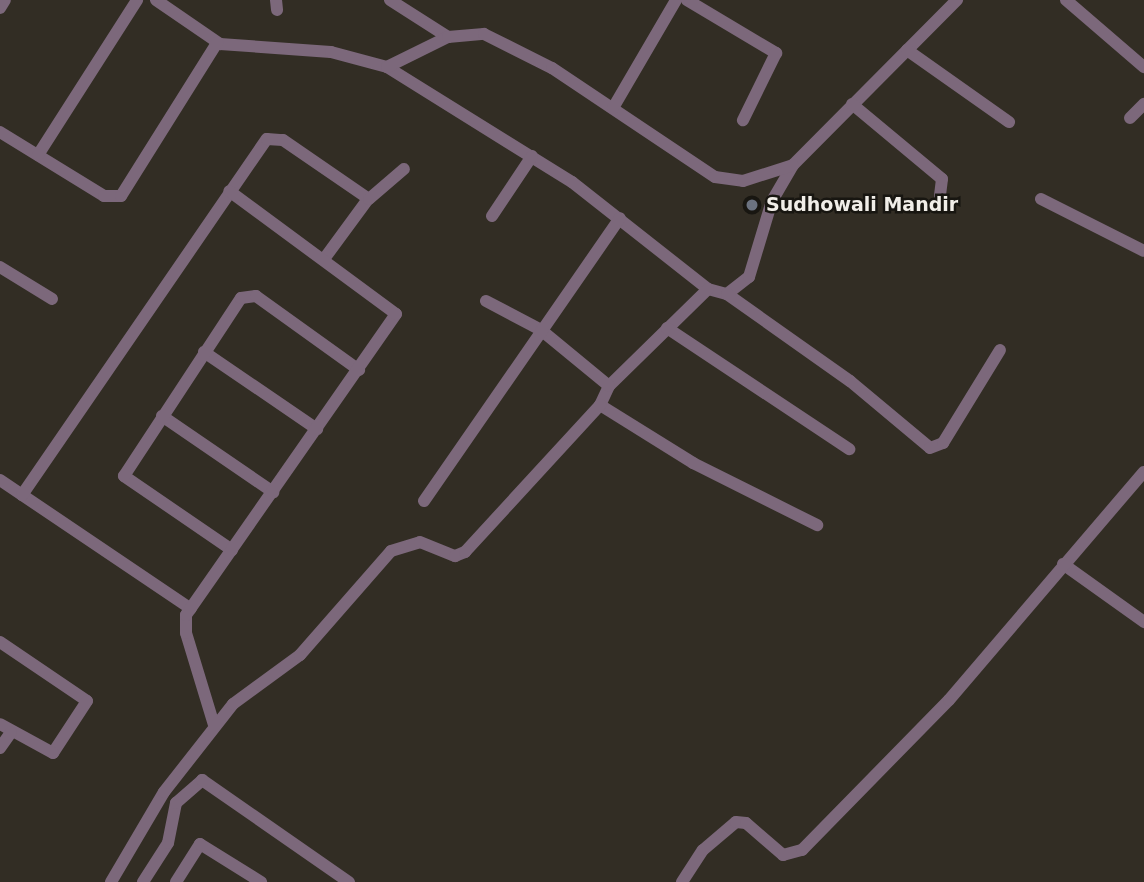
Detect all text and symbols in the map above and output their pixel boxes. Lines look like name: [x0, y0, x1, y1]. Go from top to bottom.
place label: Sudhowali Mandir: [766, 194, 958, 216]
marker: Sudhowali Mandir: [744, 197, 760, 213]

